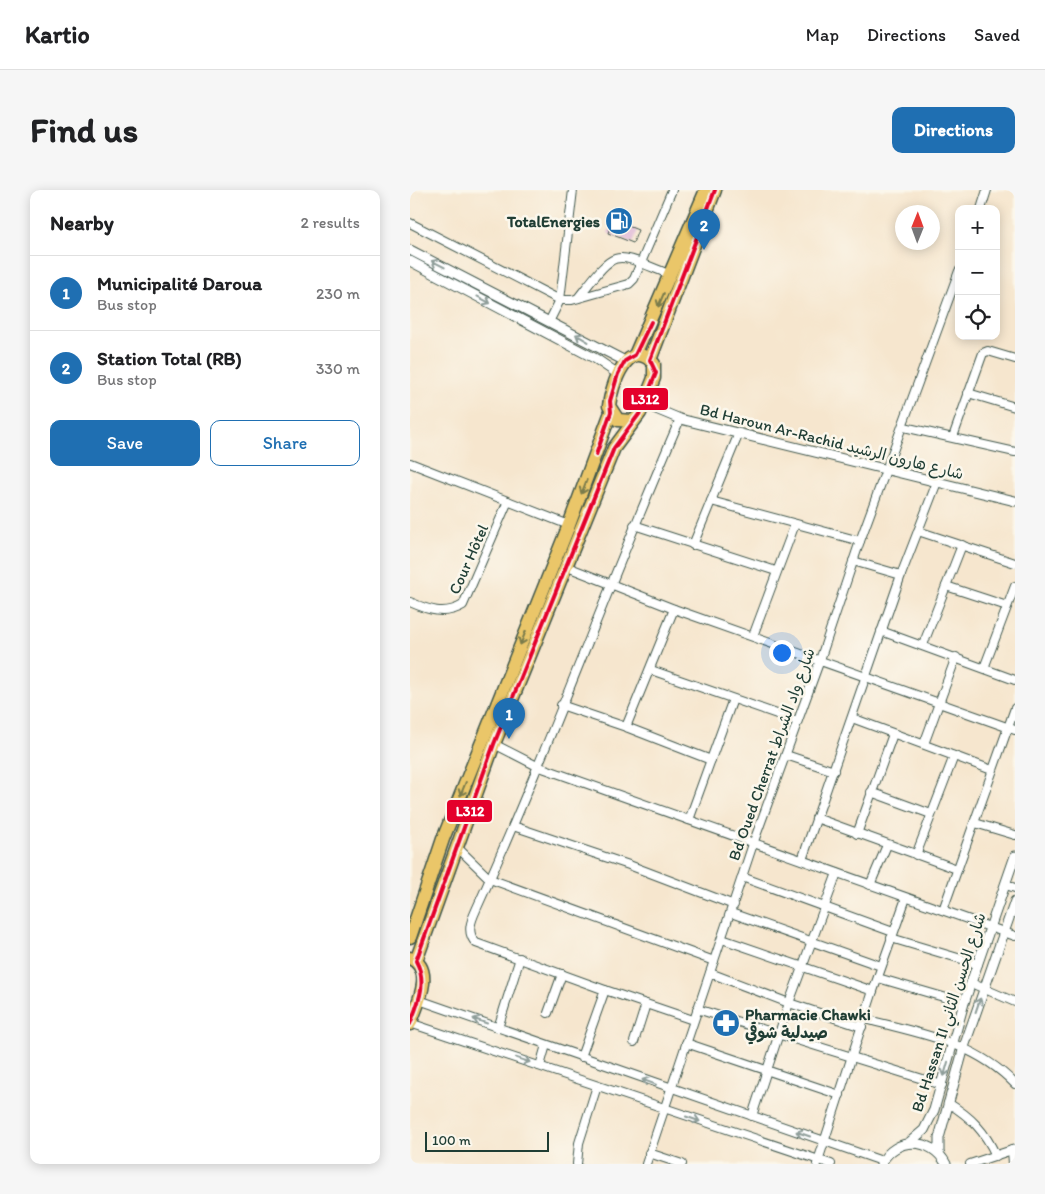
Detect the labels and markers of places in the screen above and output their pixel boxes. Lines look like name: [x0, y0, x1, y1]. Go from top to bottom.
fuel station icon: TotalEnergies: [604, 206, 634, 236]
pin: 2: [688, 209, 720, 250]
place label: TotalEnergies: [506, 212, 600, 232]
pin: 1: [493, 698, 525, 739]
place label: Pharmacie Chawki صيدلية شوقي: [745, 1005, 871, 1045]
pharmacy icon: Pharmacie Chawki صيدلية شوقي: [711, 1008, 741, 1038]

